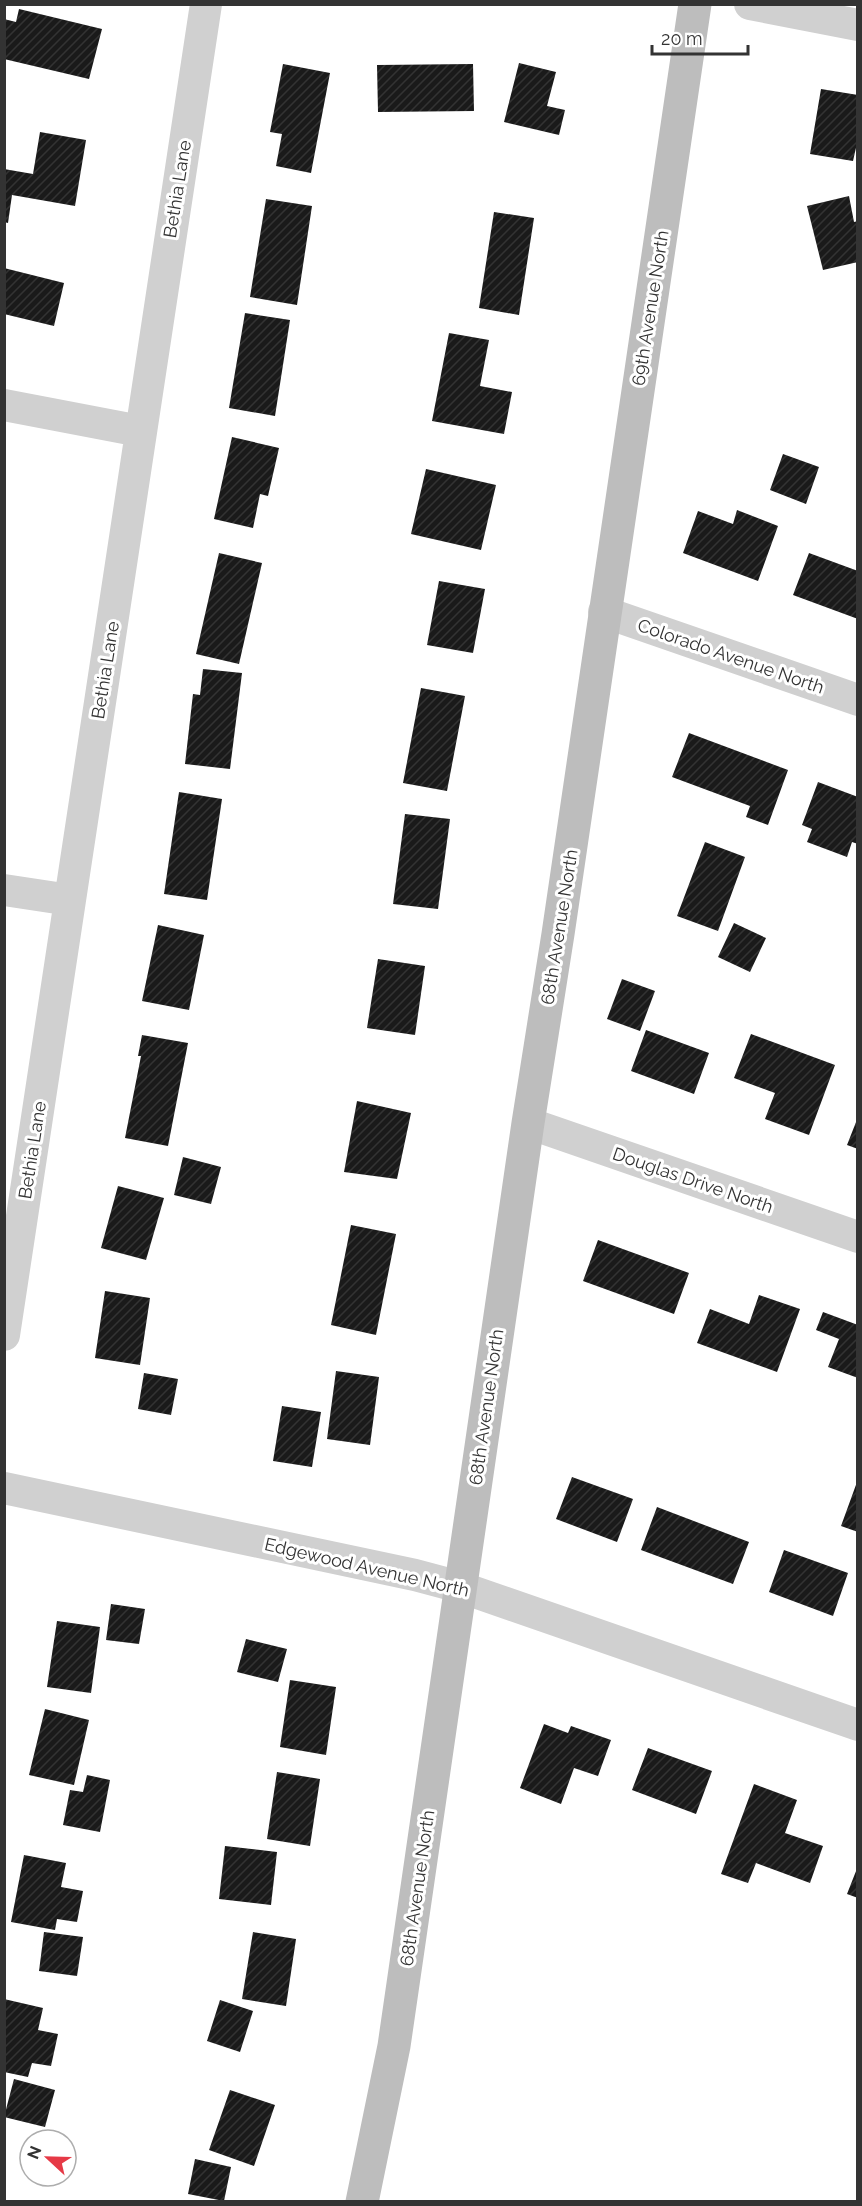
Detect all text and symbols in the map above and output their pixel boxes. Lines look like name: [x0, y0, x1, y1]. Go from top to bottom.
scale bar: [652, 18, 748, 56]
text: 20 m: [661, 28, 703, 49]
street label: Bethia Lane: [159, 138, 195, 239]
street label: 69th Avenue North: [627, 229, 673, 387]
street label: Colorado Avenue North: [635, 614, 827, 698]
street label: Bethia Lane: [87, 619, 123, 720]
street label: 68th Avenue North: [536, 848, 582, 1006]
street label: Bethia Lane: [14, 1099, 50, 1200]
street label: Douglas Drive North: [610, 1143, 776, 1217]
street label: 68th Avenue North: [465, 1328, 507, 1486]
street label: Edgewood Avenue North: [263, 1533, 471, 1601]
street label: 68th Avenue North: [396, 1809, 438, 1967]
north arrow: [18, 2128, 78, 2188]
text: N: [23, 2143, 46, 2162]

